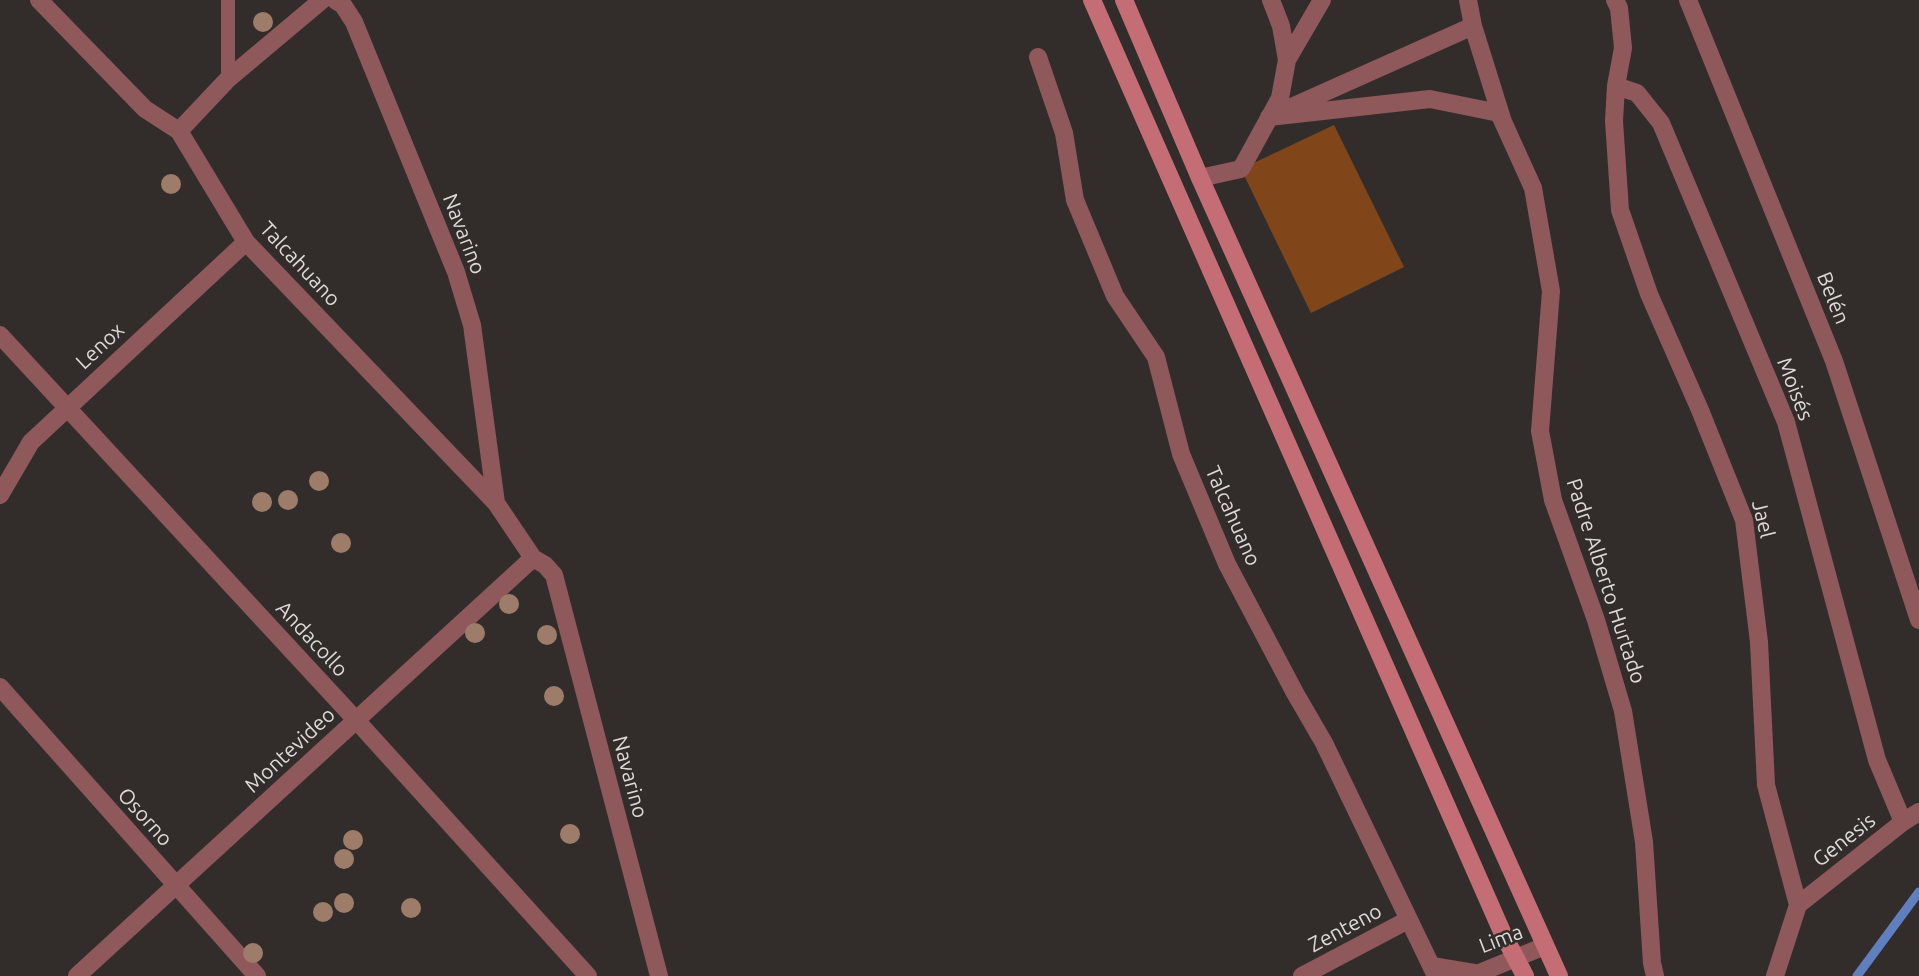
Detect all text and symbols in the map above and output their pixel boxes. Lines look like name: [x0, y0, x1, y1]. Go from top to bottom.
street label: Navarino: [437, 190, 491, 278]
street label: Talcahuano: [254, 216, 346, 312]
street label: Belén: [1811, 268, 1855, 328]
street label: Lenox: [71, 317, 129, 375]
street label: Moisés: [1772, 354, 1818, 424]
street label: Talcahuano: [1200, 462, 1266, 570]
street label: Padre Alberto Hurtado: [1561, 475, 1651, 687]
street label: Jael: [1746, 497, 1780, 541]
street label: Andacollo: [271, 596, 353, 682]
street label: Montevideo: [240, 702, 340, 798]
street label: Navarino: [607, 733, 653, 821]
street label: Osorno: [112, 783, 178, 851]
street label: Genesis: [1808, 808, 1880, 872]
street label: Zenteno: [1304, 898, 1386, 958]
street label: Lima: [1476, 919, 1526, 959]

